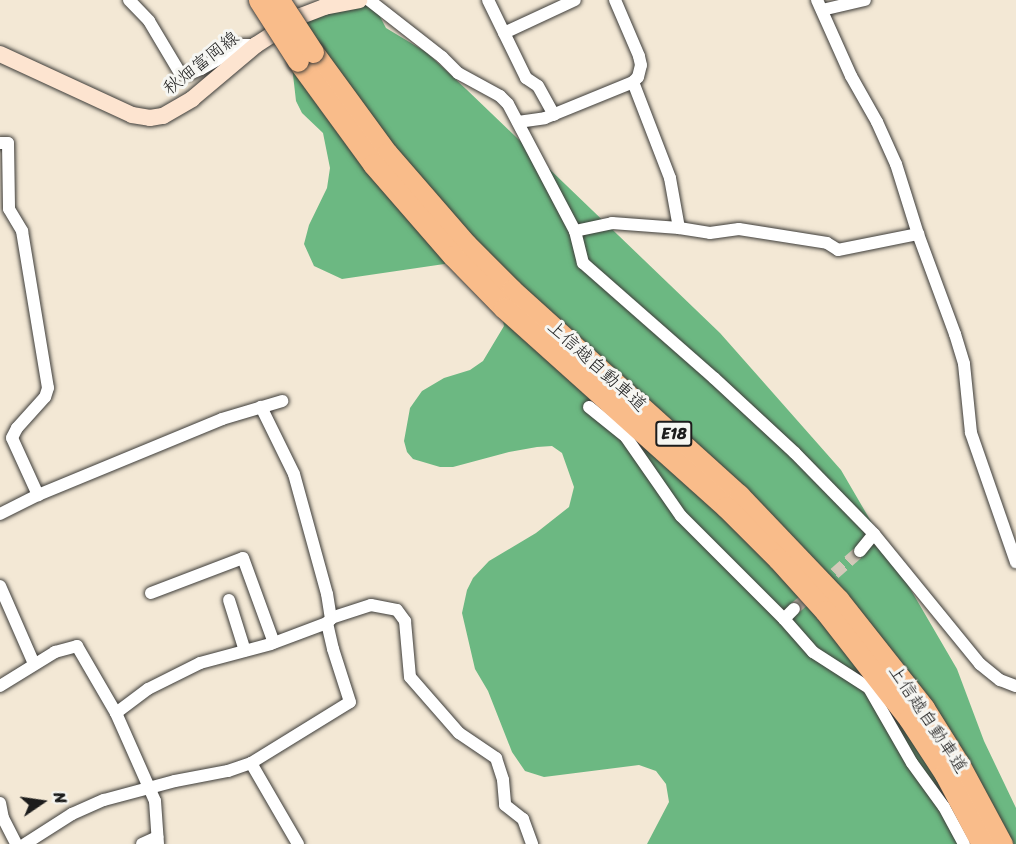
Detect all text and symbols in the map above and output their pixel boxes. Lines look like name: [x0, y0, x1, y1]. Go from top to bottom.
street label: 秋畑富岡線: [159, 27, 243, 99]
street label: 上信越自動車道: [543, 316, 651, 416]
road number: E18: [654, 421, 694, 447]
street label: 上信越自動車道: [884, 661, 972, 777]
north arrow: [12, 772, 72, 832]
text: N: [45, 789, 75, 807]

